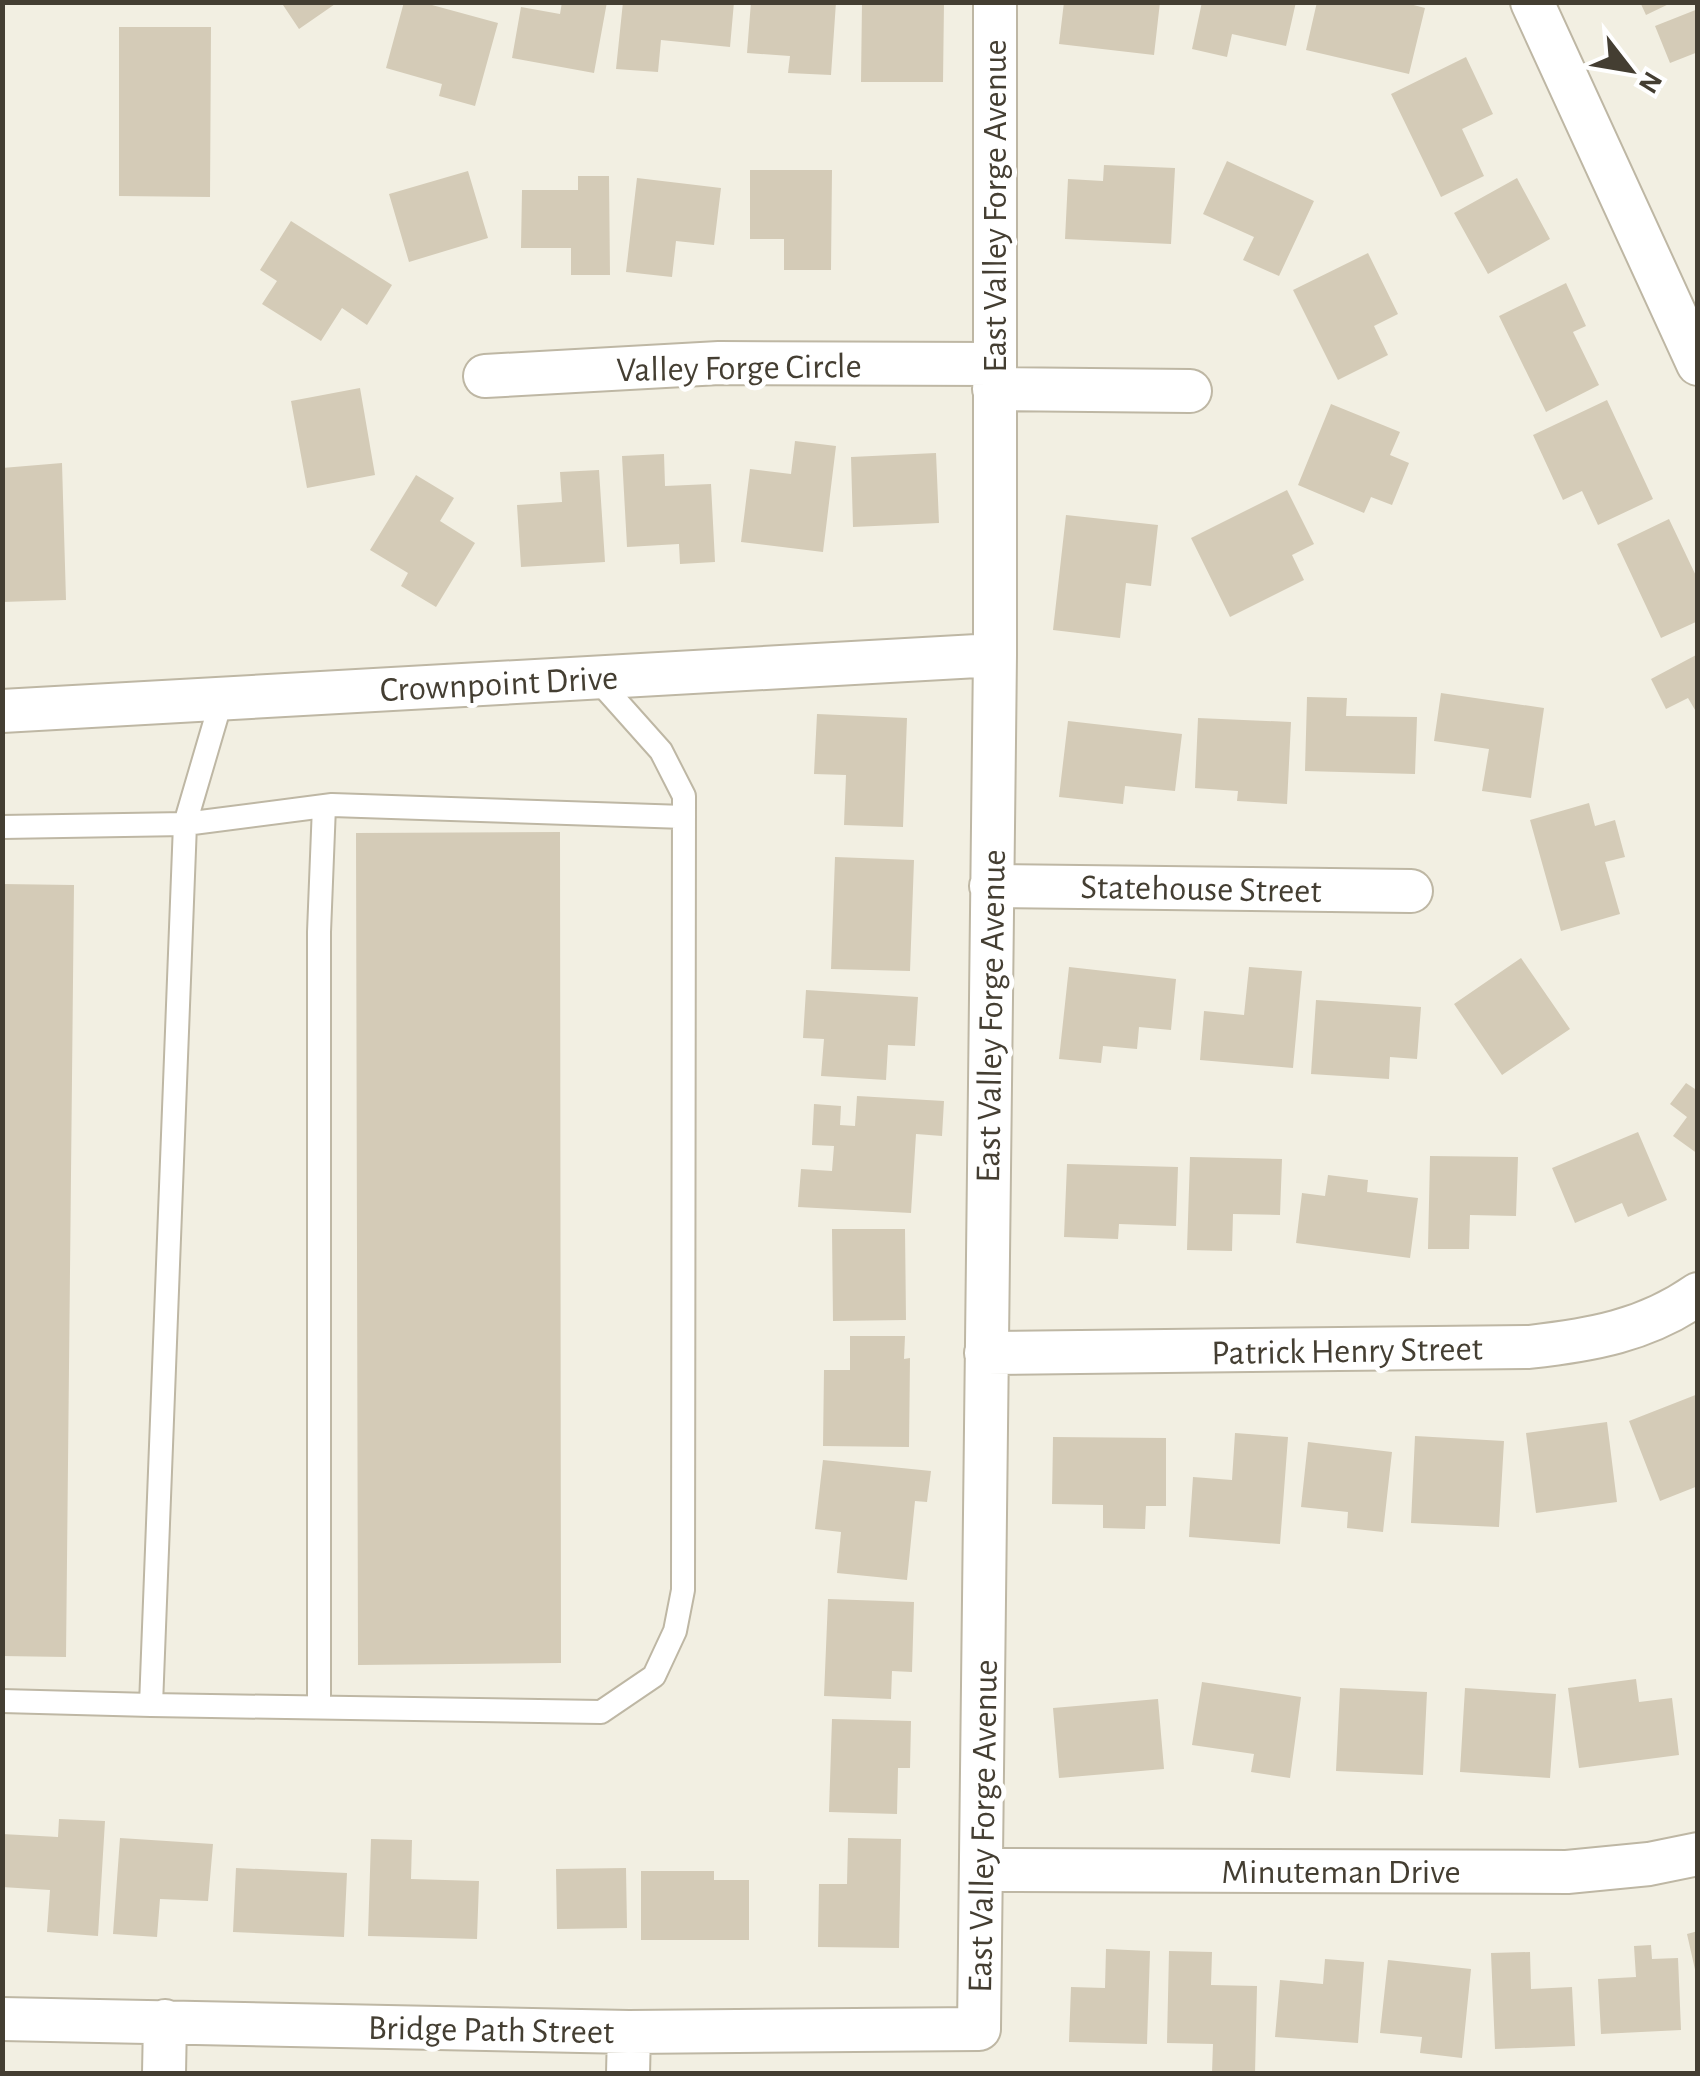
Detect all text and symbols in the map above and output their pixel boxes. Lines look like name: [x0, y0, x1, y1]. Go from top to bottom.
north arrow: [1580, 20, 1680, 120]
street label: East Valley Forge Avenue: [978, 39, 1013, 373]
text: N: [1633, 66, 1667, 97]
street label: Valley Forge Circle: [616, 349, 862, 388]
street label: Crownpoint Drive: [379, 661, 619, 708]
street label: East Valley Forge Avenue: [971, 849, 1012, 1183]
street label: Statehouse Street: [1080, 870, 1322, 909]
street label: Patrick Henry Street: [1211, 1332, 1483, 1371]
street label: East Valley Forge Avenue: [963, 1659, 1004, 1993]
street label: Minuteman Drive: [1221, 1855, 1461, 1890]
street label: Bridge Path Street: [368, 2011, 614, 2050]

